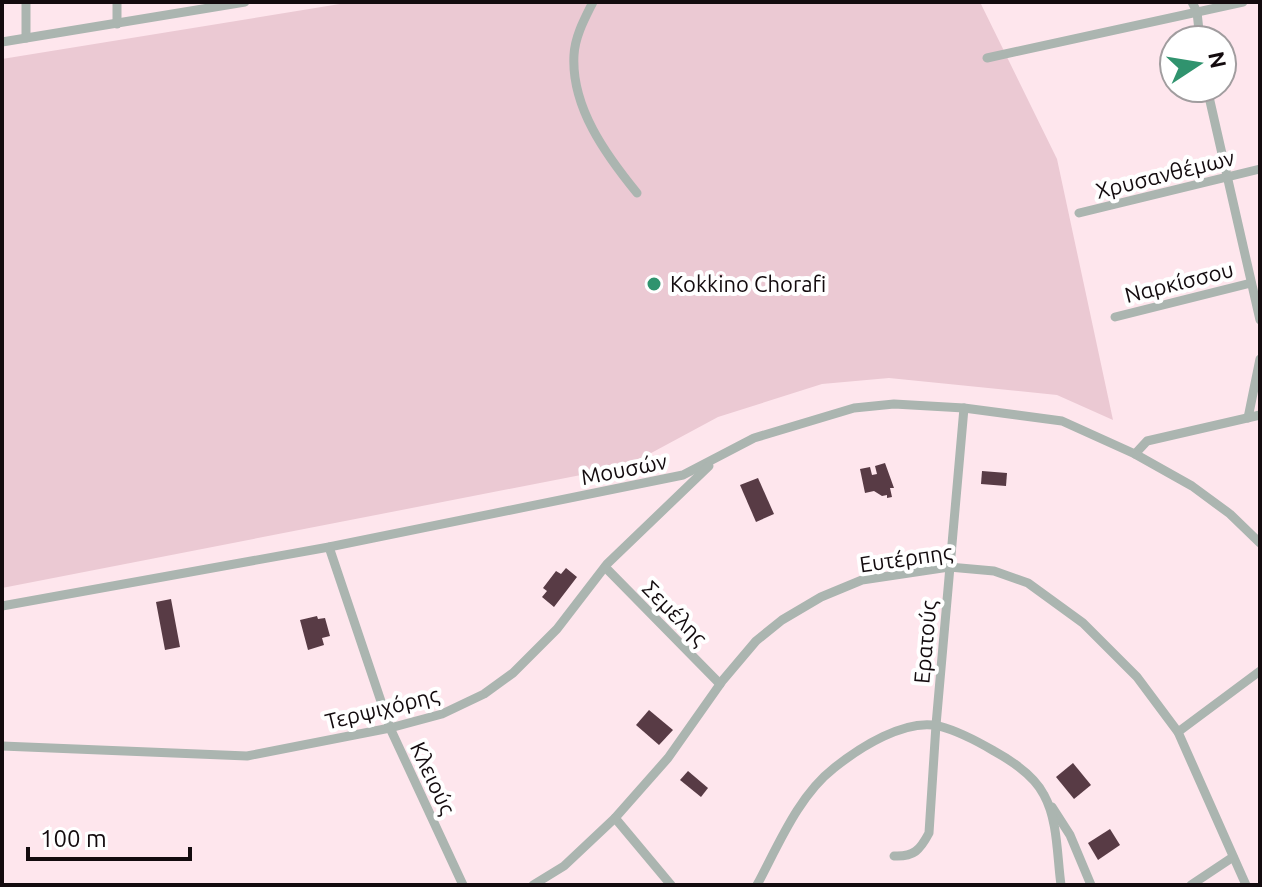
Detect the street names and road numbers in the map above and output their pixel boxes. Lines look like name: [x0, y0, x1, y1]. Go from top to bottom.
street label: Χρυσανθέμων: [1093, 144, 1237, 203]
street label: Ναρκίσσου: [1122, 256, 1236, 307]
street label: Μουσών: [579, 448, 669, 489]
street label: Ευτέρπης: [858, 539, 954, 577]
street label: Σεμέλης: [637, 575, 713, 651]
street label: Ερατούς: [908, 599, 942, 685]
street label: Τερψιχόρης: [322, 681, 442, 735]
street label: Κλειούς: [405, 738, 461, 818]

